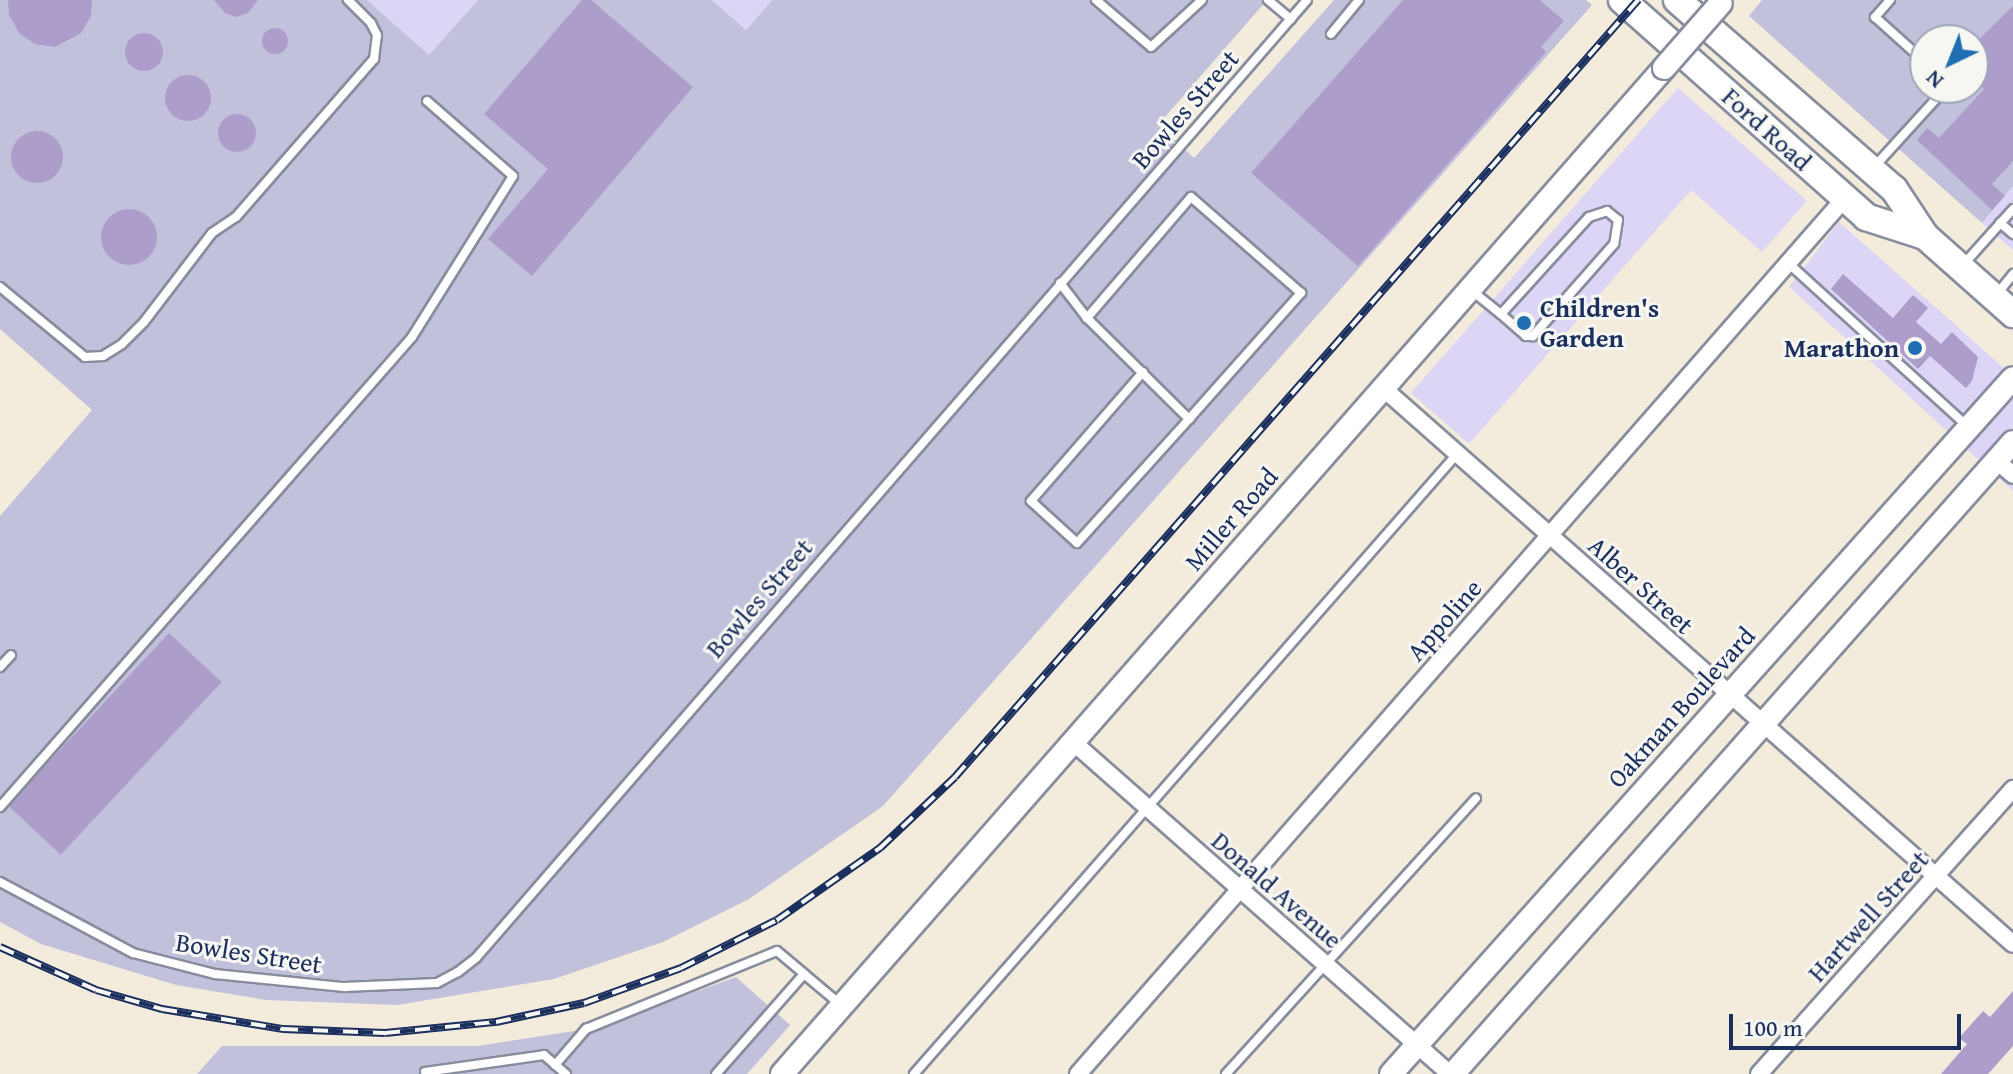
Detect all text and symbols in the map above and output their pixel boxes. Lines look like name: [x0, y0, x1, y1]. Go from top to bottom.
north arrow: [1909, 24, 1989, 104]
street label: Bowles Street: [1125, 43, 1245, 175]
text: N: [1918, 63, 1950, 97]
street label: Ford Road: [1716, 81, 1818, 177]
place label: Children's Garden: [1540, 292, 1659, 354]
marker: Children's Garden: [1515, 314, 1533, 332]
place label: Marathon: [1784, 332, 1899, 364]
marker: Marathon: [1906, 339, 1924, 357]
street label: Miller Road: [1178, 461, 1284, 577]
street label: Alber Street: [1582, 530, 1700, 640]
street label: Bowles Street: [699, 532, 819, 664]
street label: Appoline: [1400, 573, 1488, 667]
street label: Oakman Boulevard: [1601, 620, 1761, 794]
street label: Donald Avenue: [1205, 825, 1349, 955]
street label: Hartwell Street: [1801, 844, 1935, 988]
street label: Bowles Street: [174, 926, 324, 980]
scale bar: [1733, 998, 1965, 1048]
text: 100 m: [1743, 1010, 1803, 1045]

